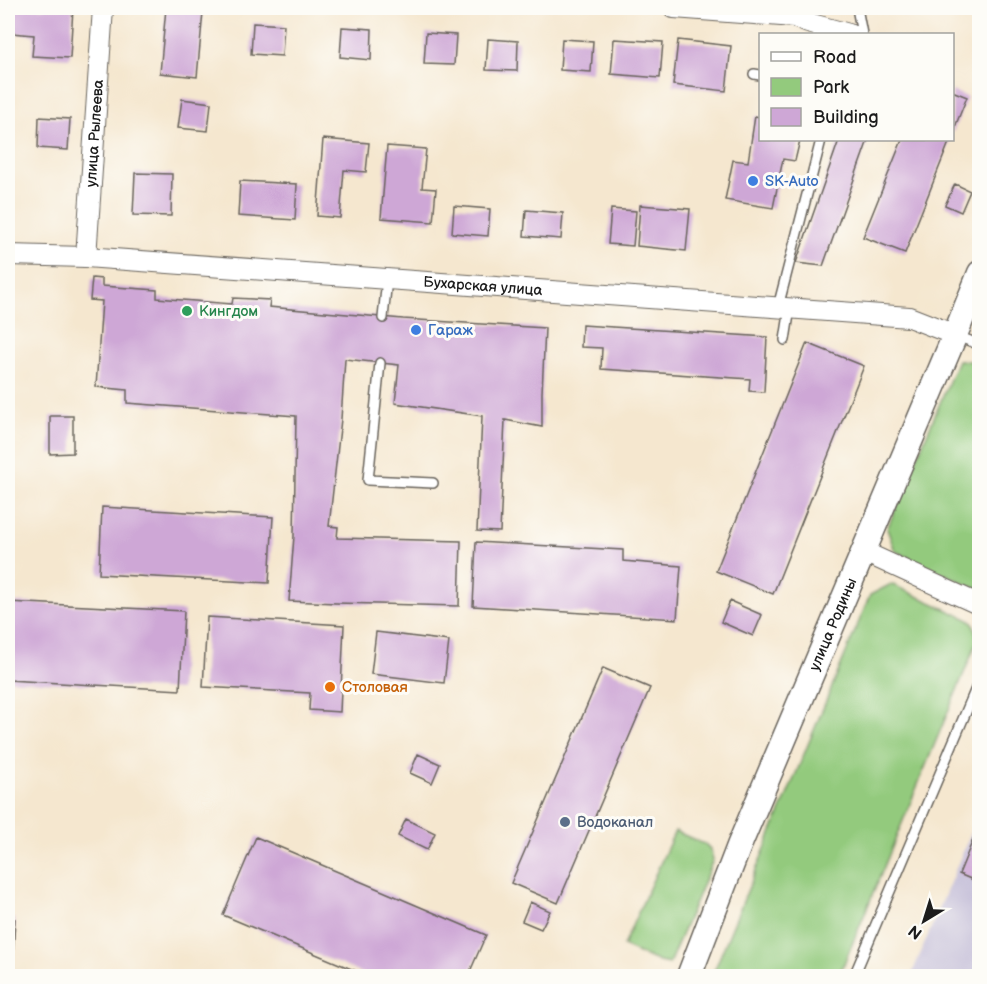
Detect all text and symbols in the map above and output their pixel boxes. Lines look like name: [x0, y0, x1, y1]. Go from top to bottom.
legend: [759, 33, 954, 141]
text: Road: [813, 47, 857, 68]
text: Park: [813, 77, 849, 98]
street label: улица Рылеева: [81, 79, 108, 188]
text: Building: [813, 107, 879, 128]
place label: SK-Auto: [765, 172, 819, 191]
marker: SK-Auto: [746, 174, 760, 188]
street label: Бухарская улица: [423, 272, 543, 300]
place label: Кингдом: [199, 302, 258, 321]
marker: Кингдом: [180, 304, 194, 318]
place label: Гараж: [428, 321, 473, 340]
marker: Гараж: [409, 323, 423, 337]
street label: улица Родины: [805, 575, 861, 674]
place label: Столовая: [342, 678, 408, 697]
marker: Столовая: [323, 680, 337, 694]
place label: Водоканал: [577, 813, 653, 832]
marker: Водоканал: [558, 815, 572, 829]
north arrow: [894, 891, 954, 951]
text: N: [905, 920, 926, 943]

